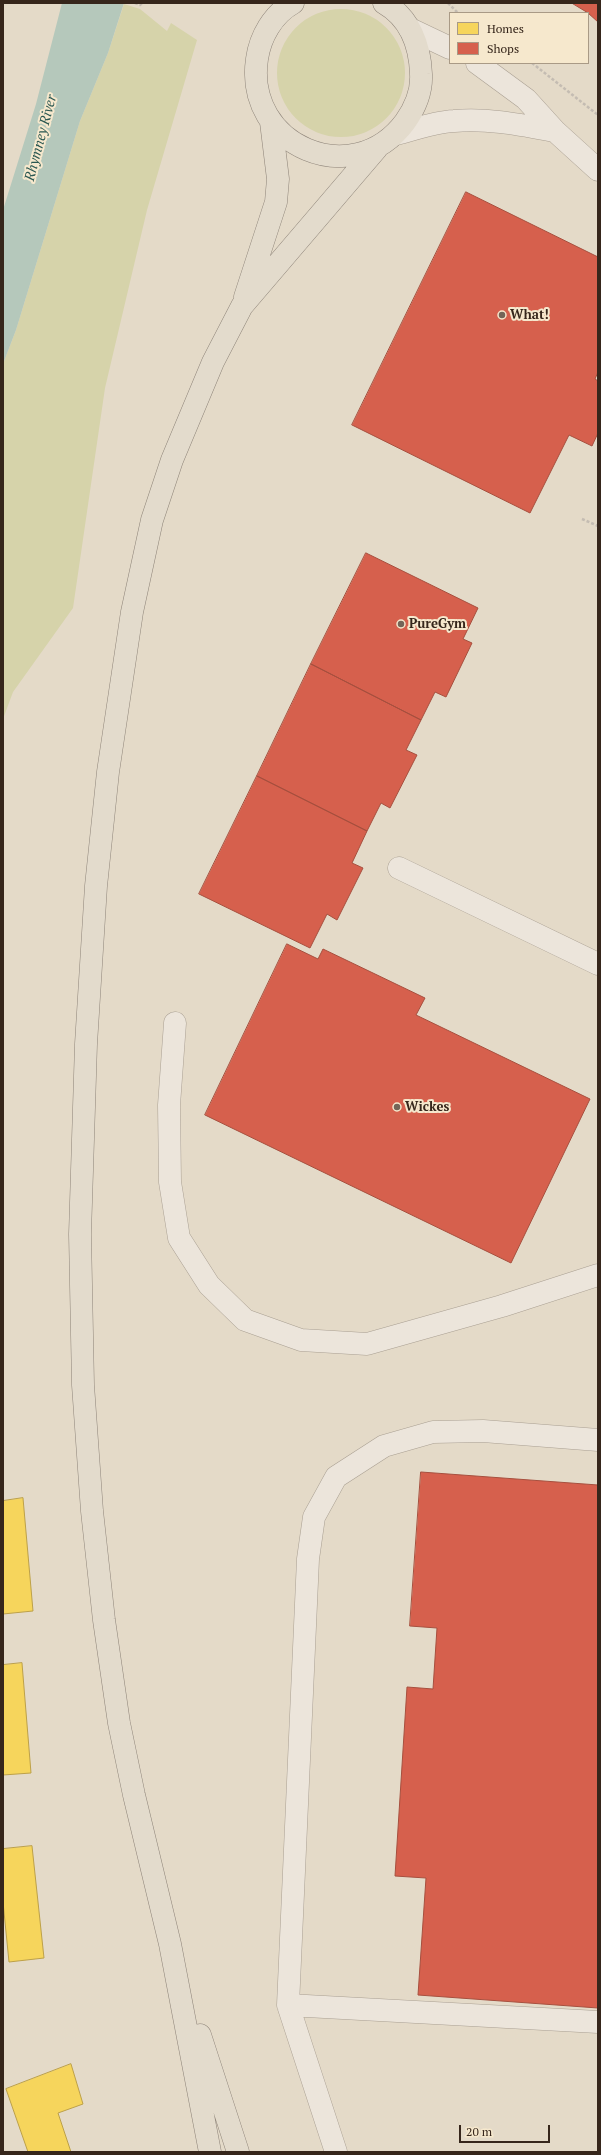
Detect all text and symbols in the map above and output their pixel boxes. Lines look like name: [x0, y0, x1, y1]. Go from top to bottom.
legend: [449, 12, 589, 64]
text: Homes: [487, 21, 524, 36]
text: Shops: [487, 41, 519, 56]
water label: Rhymney River: [21, 93, 61, 183]
place label: What!: [510, 307, 549, 323]
marker: What!: [497, 310, 507, 320]
place label: PureGym: [409, 616, 466, 632]
marker: PureGym: [396, 619, 406, 629]
place label: Wickes: [405, 1099, 449, 1115]
marker: Wickes: [392, 1102, 402, 1112]
scale bar: [461, 2117, 552, 2143]
text: 20 m: [466, 2124, 492, 2139]

